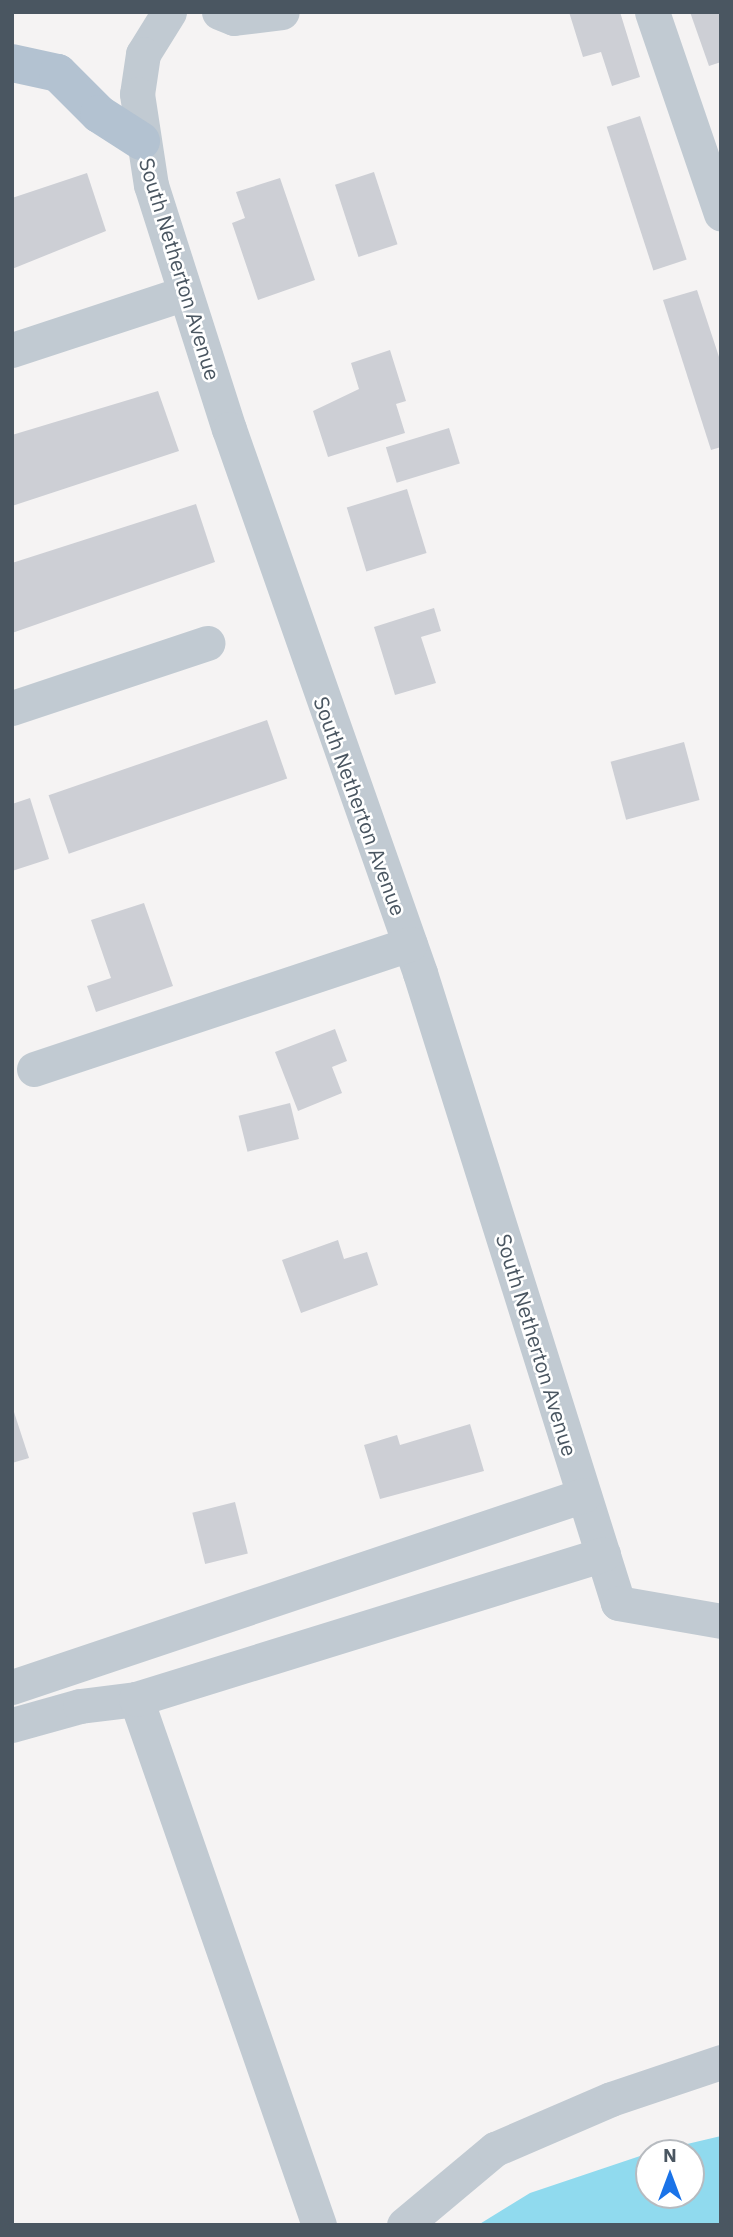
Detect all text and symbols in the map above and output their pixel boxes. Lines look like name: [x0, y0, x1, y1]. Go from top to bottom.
street label: South Netherton Avenue: [134, 155, 226, 383]
street label: South Netherton Avenue: [309, 693, 411, 919]
street label: South Netherton Avenue: [491, 1231, 583, 1459]
north arrow: [635, 2139, 705, 2209]
text: N: [663, 2143, 677, 2167]

